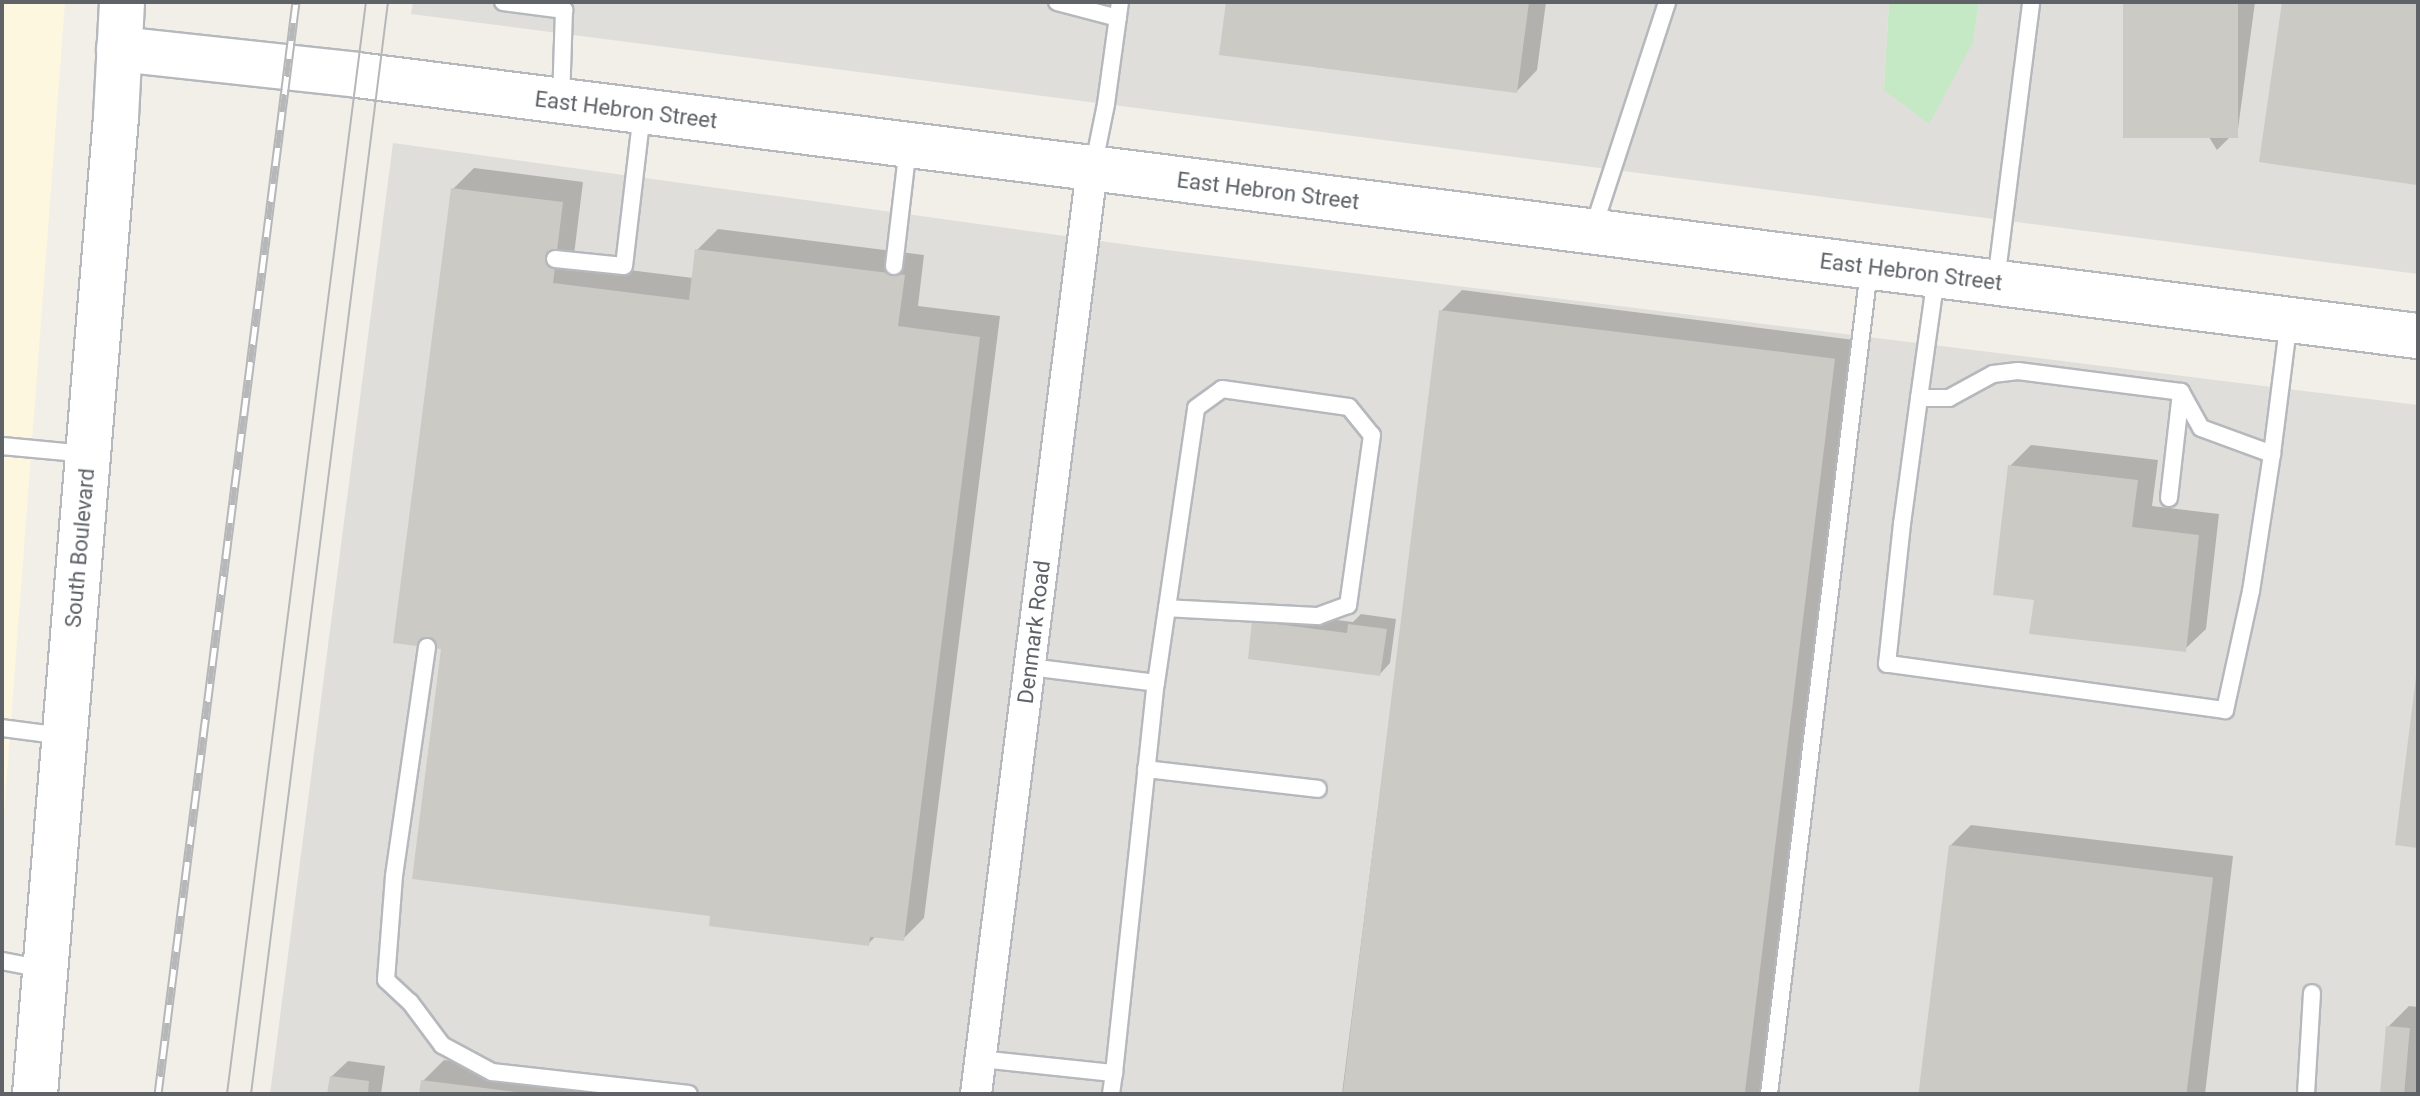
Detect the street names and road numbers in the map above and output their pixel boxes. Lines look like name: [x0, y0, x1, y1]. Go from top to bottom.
street label: East Hebron Street: [533, 86, 719, 134]
street label: East Hebron Street: [1175, 167, 1361, 215]
street label: East Hebron Street: [1818, 248, 2004, 296]
street label: South Boulevard: [60, 467, 100, 629]
street label: Denmark Road: [1012, 559, 1056, 705]

